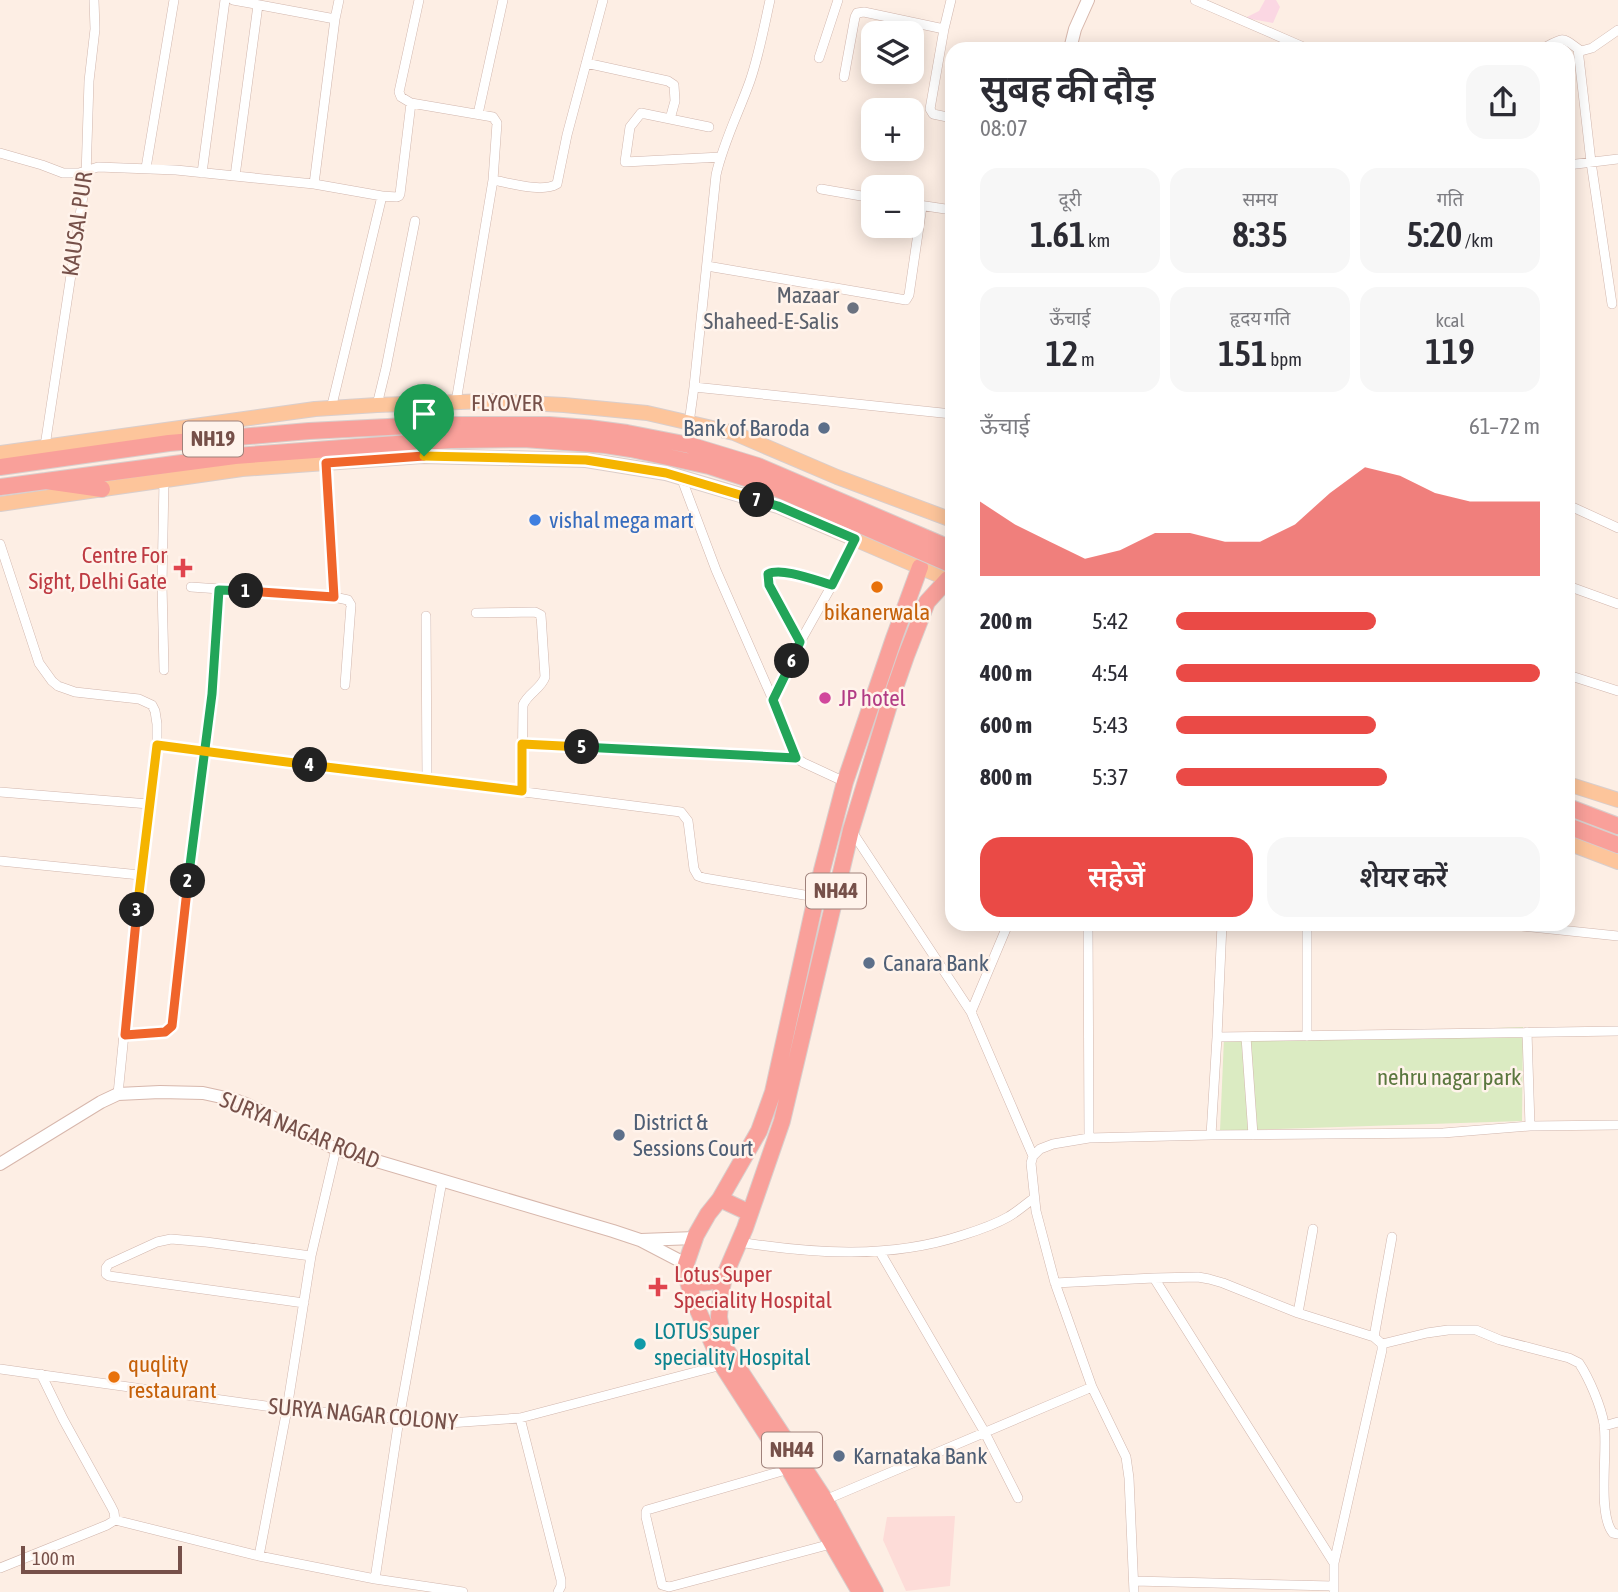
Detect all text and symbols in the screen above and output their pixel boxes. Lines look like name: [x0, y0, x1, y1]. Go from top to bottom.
map controls: [861, 21, 924, 238]
button: layers: [861, 21, 924, 84]
button: share: [1466, 65, 1540, 139]
text: सुबह की दौड़: [980, 67, 1156, 110]
button: +: [861, 98, 924, 161]
text: 08:07: [980, 115, 1028, 141]
street label: KAUSAL PUR: [57, 169, 97, 278]
button: −: [861, 175, 924, 238]
text: दूरी: [1059, 188, 1081, 210]
text: समय: [1242, 188, 1278, 210]
text: गति: [1437, 188, 1463, 210]
text: 1.61: [1030, 214, 1085, 254]
text: 8:35: [1232, 214, 1288, 254]
text: 5:20: [1407, 214, 1462, 254]
text: km: [1085, 229, 1110, 251]
text: /km: [1462, 229, 1493, 251]
place label: Mazaar Shaheed-E-Salis: [704, 282, 840, 334]
marker: Mazaar Shaheed-E-Salis: [845, 300, 861, 316]
text: ऊँचाई: [1049, 307, 1091, 329]
text: हृदय गति: [1230, 307, 1290, 329]
text: kcal: [1436, 309, 1464, 331]
text: 119: [1425, 331, 1475, 371]
text: 12: [1045, 333, 1078, 373]
text: 151: [1218, 333, 1268, 373]
text: m: [1078, 348, 1095, 370]
text: bpm: [1268, 348, 1302, 370]
pin: [394, 384, 454, 456]
street label: FLYOVER: [471, 390, 543, 416]
icon: arrive: [405, 395, 443, 433]
text: ऊँचाई: [980, 413, 1030, 439]
text: 61–72 m: [1469, 413, 1540, 439]
place label: Bank of Baroda: [683, 415, 810, 441]
marker: Bank of Baroda: [816, 420, 832, 436]
road number: NH19: [183, 422, 243, 457]
pin: 7: [740, 482, 774, 518]
text: 7: [752, 488, 761, 510]
place label: vishal mega mart: [549, 507, 694, 533]
marker: vishal mega mart: [527, 512, 543, 528]
place label: Centre For Sight, Delhi Gate: [28, 542, 168, 594]
marker: Centre For Sight, Delhi Gate: [173, 558, 193, 578]
pin: 1: [229, 574, 264, 608]
text: 1: [241, 579, 250, 601]
marker: bikanerwala: [869, 579, 885, 595]
place label: bikanerwala: [824, 599, 930, 625]
text: 200 m: [980, 608, 1032, 634]
text: 5:42: [1092, 608, 1129, 634]
pin: 6: [774, 644, 810, 678]
text: 6: [787, 649, 796, 671]
text: 400 m: [980, 660, 1032, 686]
text: 4:54: [1092, 660, 1129, 686]
place label: JP hotel: [839, 685, 906, 711]
marker: JP hotel: [817, 690, 833, 706]
text: 600 m: [980, 712, 1032, 738]
text: 5:43: [1092, 712, 1129, 738]
pin: 5: [564, 730, 600, 764]
text: 5: [577, 735, 586, 757]
pin: 4: [292, 748, 328, 782]
text: 4: [305, 753, 314, 775]
text: 800 m: [980, 764, 1032, 790]
text: 5:37: [1092, 764, 1129, 790]
button: सहेजें: [980, 837, 1253, 917]
button: शेयर करें: [1267, 837, 1540, 917]
pin: 2: [170, 864, 206, 898]
text: 2: [183, 869, 192, 891]
road number: NH44: [806, 874, 866, 908]
pin: 3: [120, 892, 154, 928]
text: 3: [132, 898, 141, 920]
place label: Canara Bank: [883, 950, 989, 976]
marker: Canara Bank: [861, 955, 877, 971]
park label: nehru nagar park: [1377, 1064, 1521, 1090]
street label: SURYA NAGAR ROAD: [216, 1086, 384, 1174]
place label: District & Sessions Court: [633, 1109, 753, 1161]
marker: District & Sessions Court: [611, 1127, 627, 1143]
place label: Lotus Super Speciality Hospital: [674, 1261, 832, 1313]
marker: Lotus Super Speciality Hospital: [648, 1277, 668, 1297]
place label: LOTUS super speciality Hospital: [654, 1318, 810, 1370]
marker: LOTUS super speciality Hospital: [632, 1336, 648, 1352]
place label: quqlity restaurant: [128, 1351, 217, 1403]
marker: quqlity restaurant: [106, 1369, 122, 1385]
street label: SURYA NAGAR COLONY: [267, 1393, 460, 1435]
road number: NH44: [762, 1432, 822, 1468]
place label: Karnataka Bank: [853, 1443, 987, 1469]
marker: Karnataka Bank: [831, 1448, 847, 1464]
scale bar: [21, 1543, 182, 1575]
text: 100 m: [32, 1547, 75, 1569]

